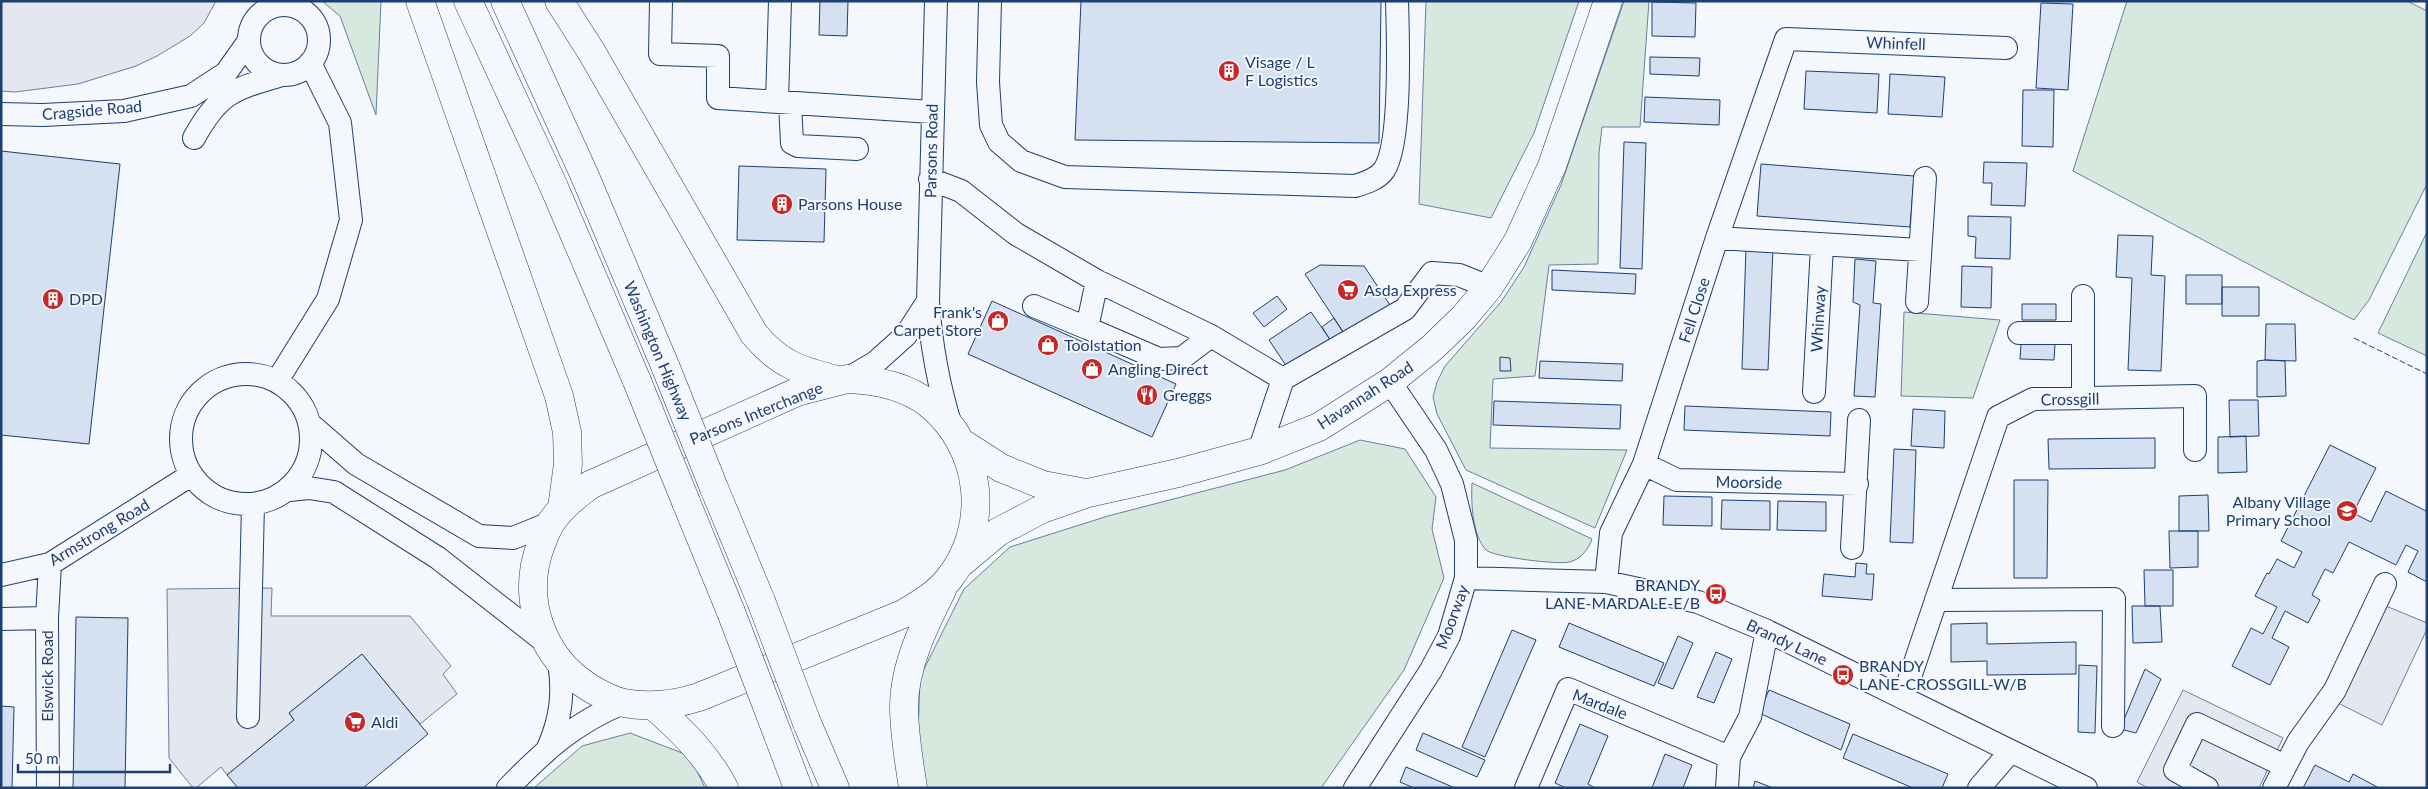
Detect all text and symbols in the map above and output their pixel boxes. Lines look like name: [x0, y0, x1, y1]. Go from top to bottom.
street label: Whinfell: [1866, 32, 1926, 53]
place label: Visage / L F Logistics: [1245, 52, 1318, 89]
building icon: Visage / L F Logistics: [1217, 59, 1241, 83]
street label: Cragside Road: [41, 96, 143, 123]
street label: Parsons Road: [920, 104, 941, 198]
building icon: Parsons House: [770, 192, 794, 216]
place label: Parsons House: [798, 194, 902, 213]
street label: Fell Close: [1674, 275, 1713, 345]
street label: Washington Highway: [620, 278, 697, 424]
supermarket icon: Asda Express: [1336, 278, 1360, 302]
place label: Asda Express: [1364, 280, 1457, 299]
street label: Whinway: [1806, 284, 1829, 353]
building icon: DPD: [41, 287, 65, 311]
place label: DPD: [69, 289, 103, 308]
place label: Frank's Carpet Store: [893, 302, 982, 339]
shop icon: Frank's Carpet Store: [986, 309, 1010, 333]
shop icon: Toolstation: [1036, 333, 1060, 357]
place label: Toolstation: [1064, 335, 1142, 354]
shop icon: Angling Direct: [1080, 357, 1104, 381]
street label: Havannah Road: [1313, 357, 1416, 433]
place label: Angling Direct: [1108, 359, 1208, 378]
street label: Parsons Interchange: [686, 377, 825, 448]
restaurant icon: Greggs: [1135, 383, 1159, 407]
place label: Greggs: [1163, 385, 1212, 404]
street label: Crossgill: [2040, 388, 2100, 409]
street label: Moorside: [1715, 471, 1783, 492]
place label: Albany Village Primary School: [2226, 492, 2331, 529]
street label: Armstrong Road: [45, 494, 152, 569]
school or university icon: Albany Village Primary School: [2335, 499, 2359, 523]
place label: BRANDY LANE-MARDALE-E/B: [1545, 575, 1700, 612]
street label: Moorway: [1431, 581, 1472, 652]
bus stop icon: BRANDY LANE-MARDALE-E/B: [1704, 582, 1728, 606]
street label: Brandy Lane: [1744, 615, 1831, 669]
street label: Elswick Road: [37, 630, 56, 722]
place label: BRANDY LANE-CROSSGILL-W/B: [1859, 656, 2027, 693]
bus stop icon: BRANDY LANE-CROSSGILL-W/B: [1831, 663, 1855, 687]
street label: Mardale: [1570, 684, 1630, 723]
supermarket icon: Aldi: [343, 710, 367, 734]
place label: Aldi: [371, 712, 398, 731]
scale bar: [18, 742, 170, 774]
text: 50 m: [25, 749, 59, 767]

